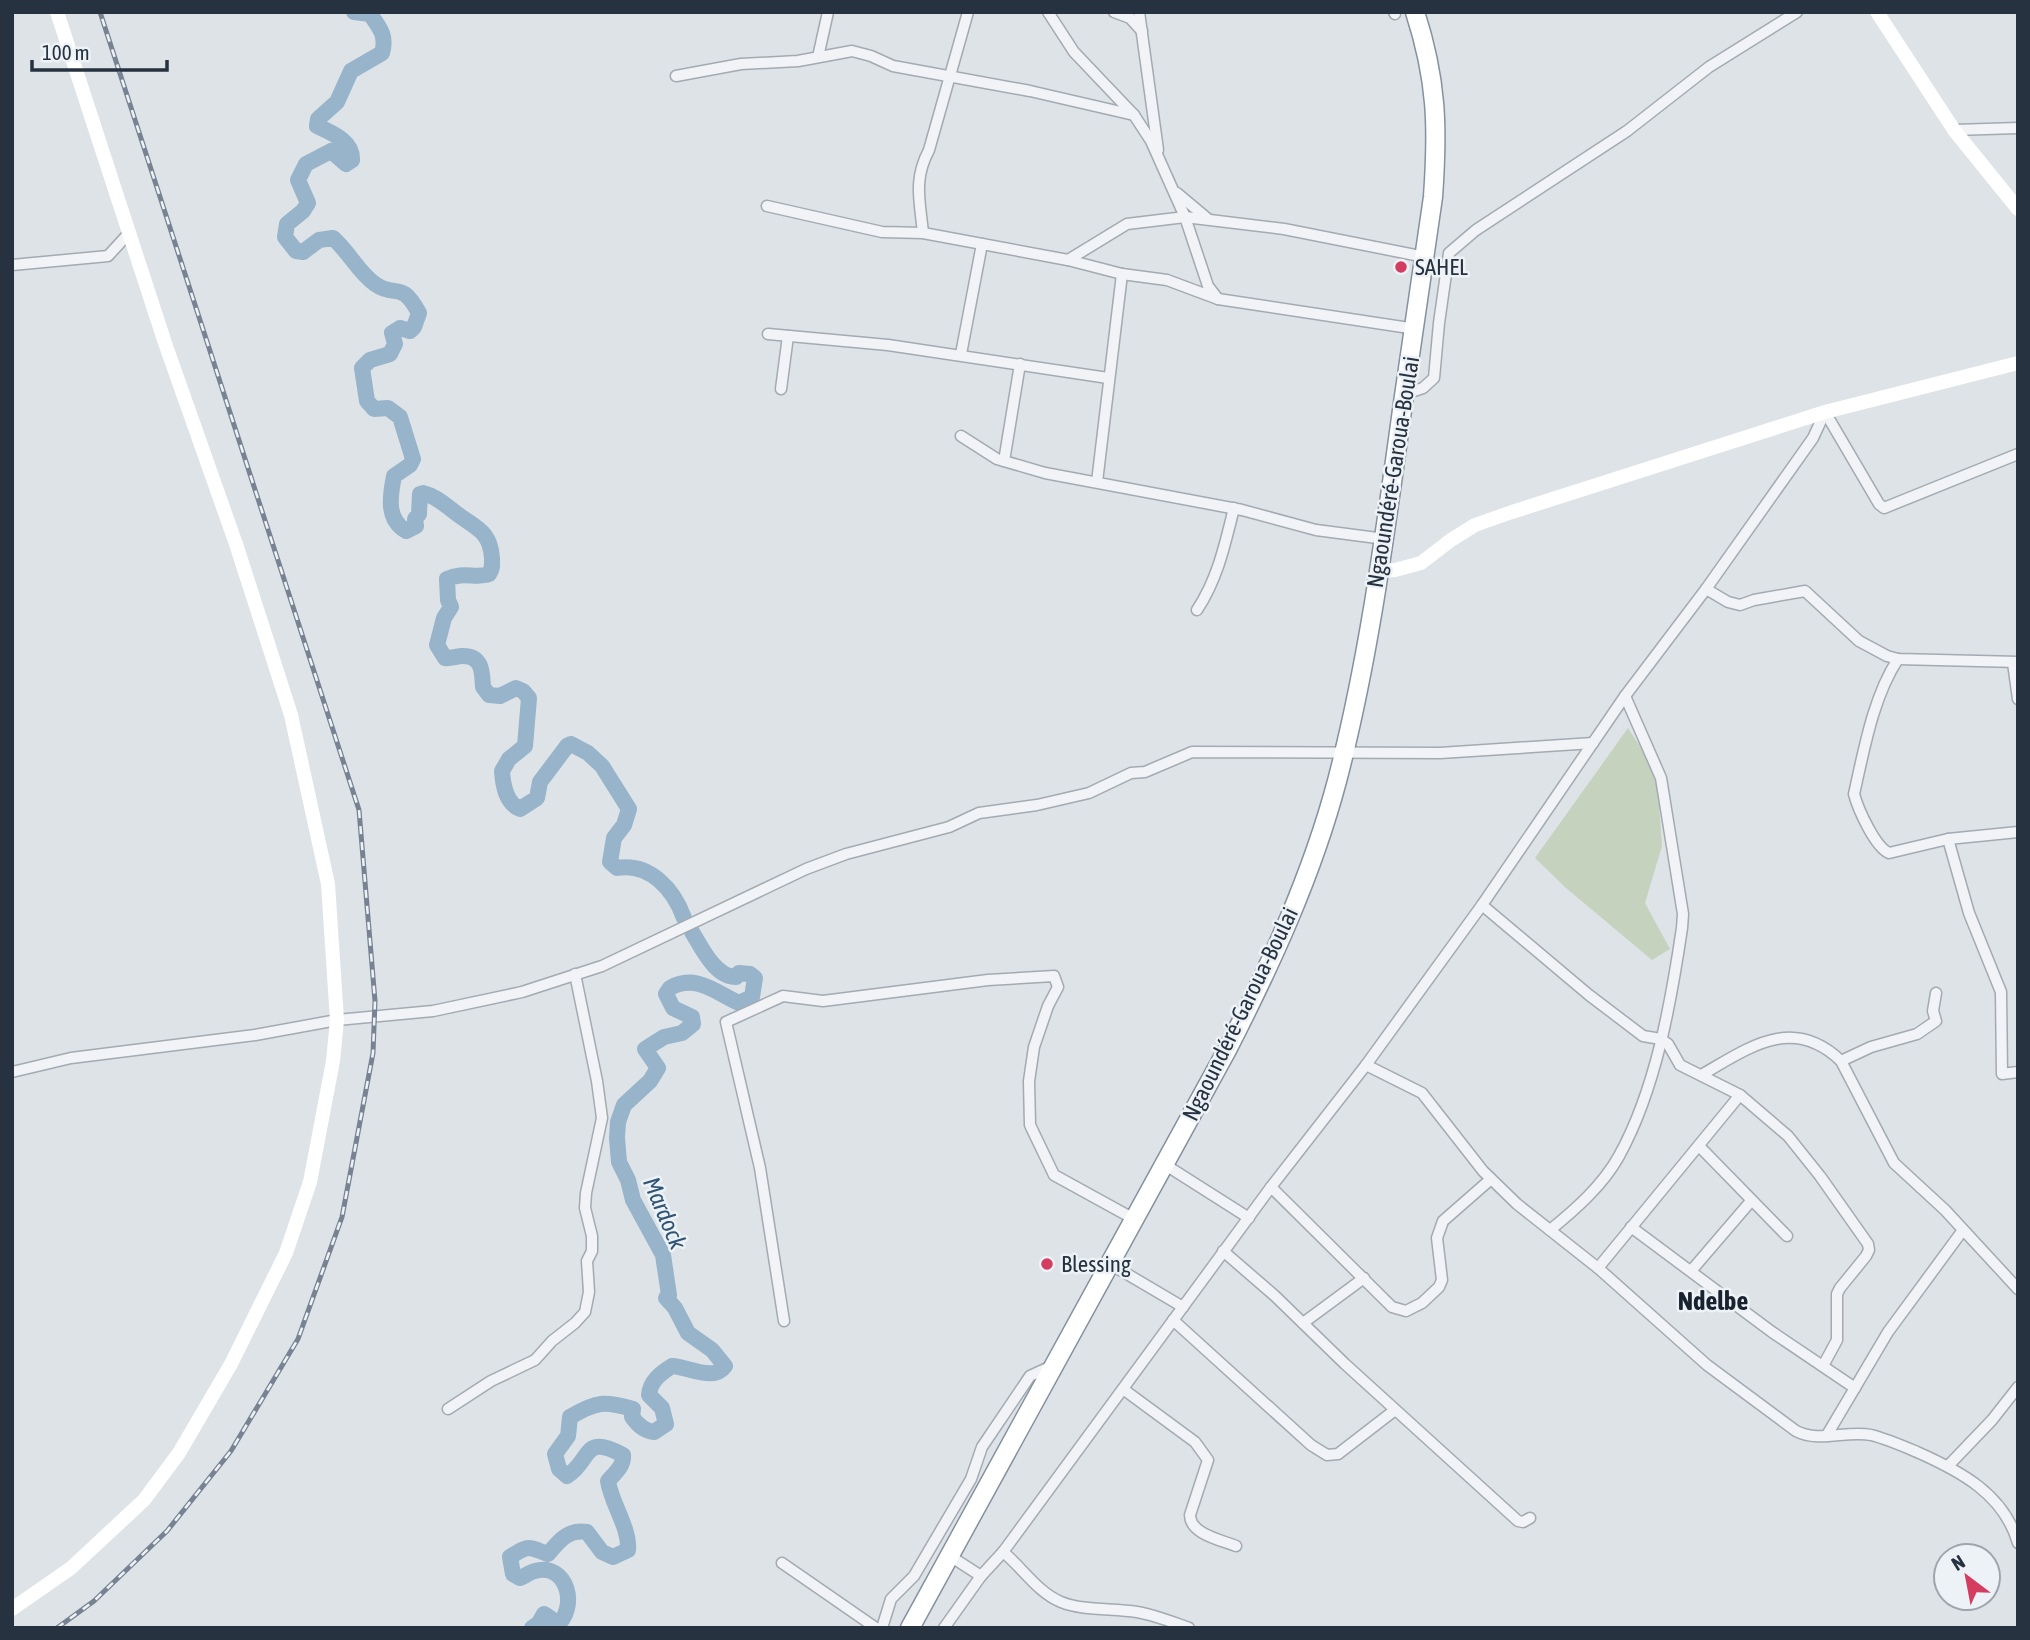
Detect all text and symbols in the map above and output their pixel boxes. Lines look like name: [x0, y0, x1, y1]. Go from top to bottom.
scale bar: [32, 28, 166, 72]
text: 100 m: [42, 40, 90, 64]
place label: SAHEL: [1415, 254, 1468, 280]
marker: SAHEL: [1393, 259, 1409, 275]
street label: Ngaoundéré-Garoua-Boulai: [1362, 354, 1424, 590]
street label: Ngaoundéré-Garoua-Boulai: [1177, 903, 1303, 1125]
water label: Mardock: [638, 1173, 692, 1254]
place label: Blessing: [1061, 1251, 1131, 1277]
marker: Blessing: [1039, 1256, 1055, 1272]
district label: Ndelbe: [1678, 1286, 1748, 1316]
north arrow: [1932, 1542, 2002, 1612]
text: N: [1947, 1550, 1969, 1575]

